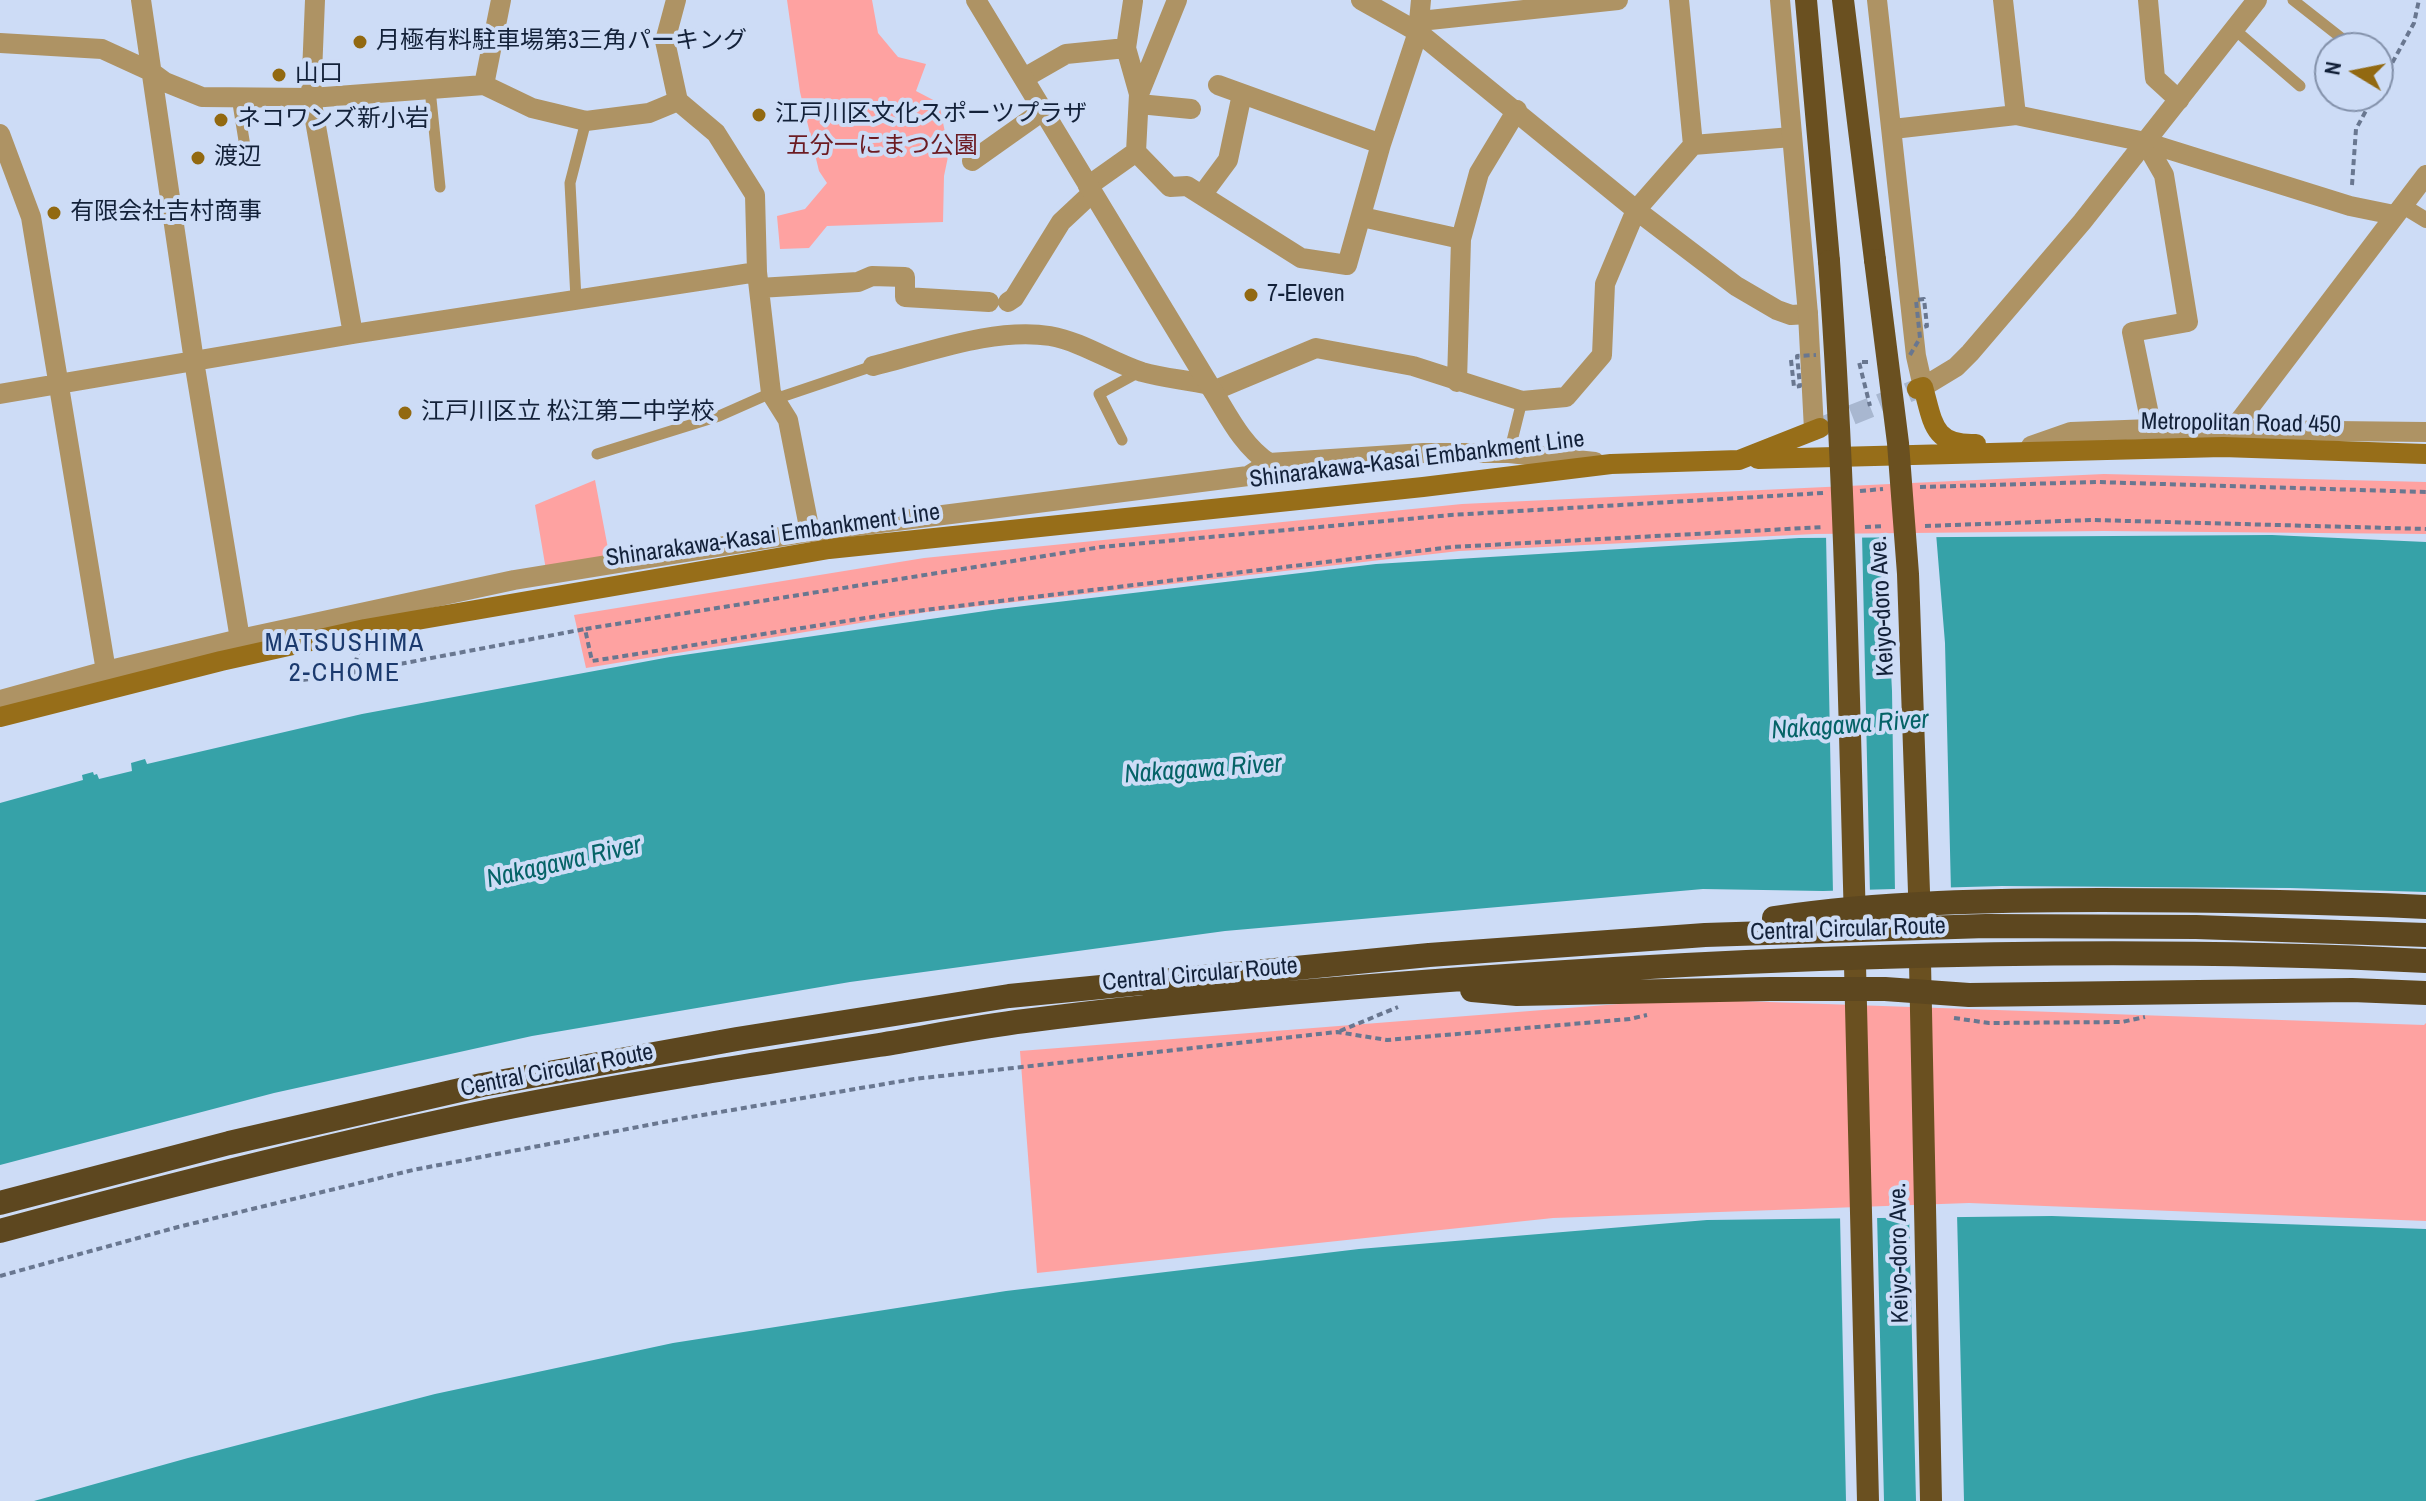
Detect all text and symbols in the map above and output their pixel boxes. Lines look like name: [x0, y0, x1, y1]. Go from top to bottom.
place label: 月極有料駐車場第3三角パーキング: [376, 28, 747, 56]
north arrow: [2314, 32, 2394, 112]
marker: 月極有料駐車場第3三角パーキング: [351, 33, 369, 51]
text: N: [2316, 59, 2348, 77]
place label: 山口: [295, 61, 343, 89]
marker: 山口: [270, 66, 288, 84]
place label: 江戸川区文化スポーツプラザ: [775, 101, 1087, 129]
place label: ネコワンズ新小岩: [237, 106, 429, 134]
marker: 江戸川区文化スポーツプラザ: [750, 106, 768, 124]
marker: ネコワンズ新小岩: [212, 111, 230, 129]
park label: 五分一にまつ公園: [786, 133, 978, 161]
place label: 渡辺: [214, 144, 262, 172]
marker: 渡辺: [189, 149, 207, 167]
place label: 有限会社吉村商事: [70, 199, 262, 227]
marker: 有限会社吉村商事: [45, 204, 63, 222]
place label: 7-Eleven: [1267, 281, 1345, 309]
marker: 7-Eleven: [1242, 286, 1260, 304]
place label: 江戸川区立 松江第二中学校: [421, 399, 714, 427]
marker: 江戸川区立 松江第二中学校: [396, 404, 414, 422]
street label: Metropolitan Road 450: [2141, 408, 2341, 440]
street label: Shinarakawa-Kasai Embankment Line: [1248, 425, 1586, 495]
street label: Shinarakawa-Kasai Embankment Line: [604, 498, 942, 574]
street label: Keiyo-doro Ave.: [1865, 535, 1901, 677]
district label: MATSUSHIMA 2-CHOME: [265, 628, 425, 690]
water label: Nakagawa River: [1770, 705, 1930, 747]
water label: Nakagawa River: [1123, 749, 1283, 791]
water label: Nakagawa River: [484, 830, 644, 896]
street label: Central Circular Route: [1750, 912, 1946, 948]
street label: Central Circular Route: [1101, 952, 1299, 998]
street label: Central Circular Route: [458, 1038, 656, 1104]
street label: Keiyo-doro Ave.: [1884, 1182, 1916, 1324]

